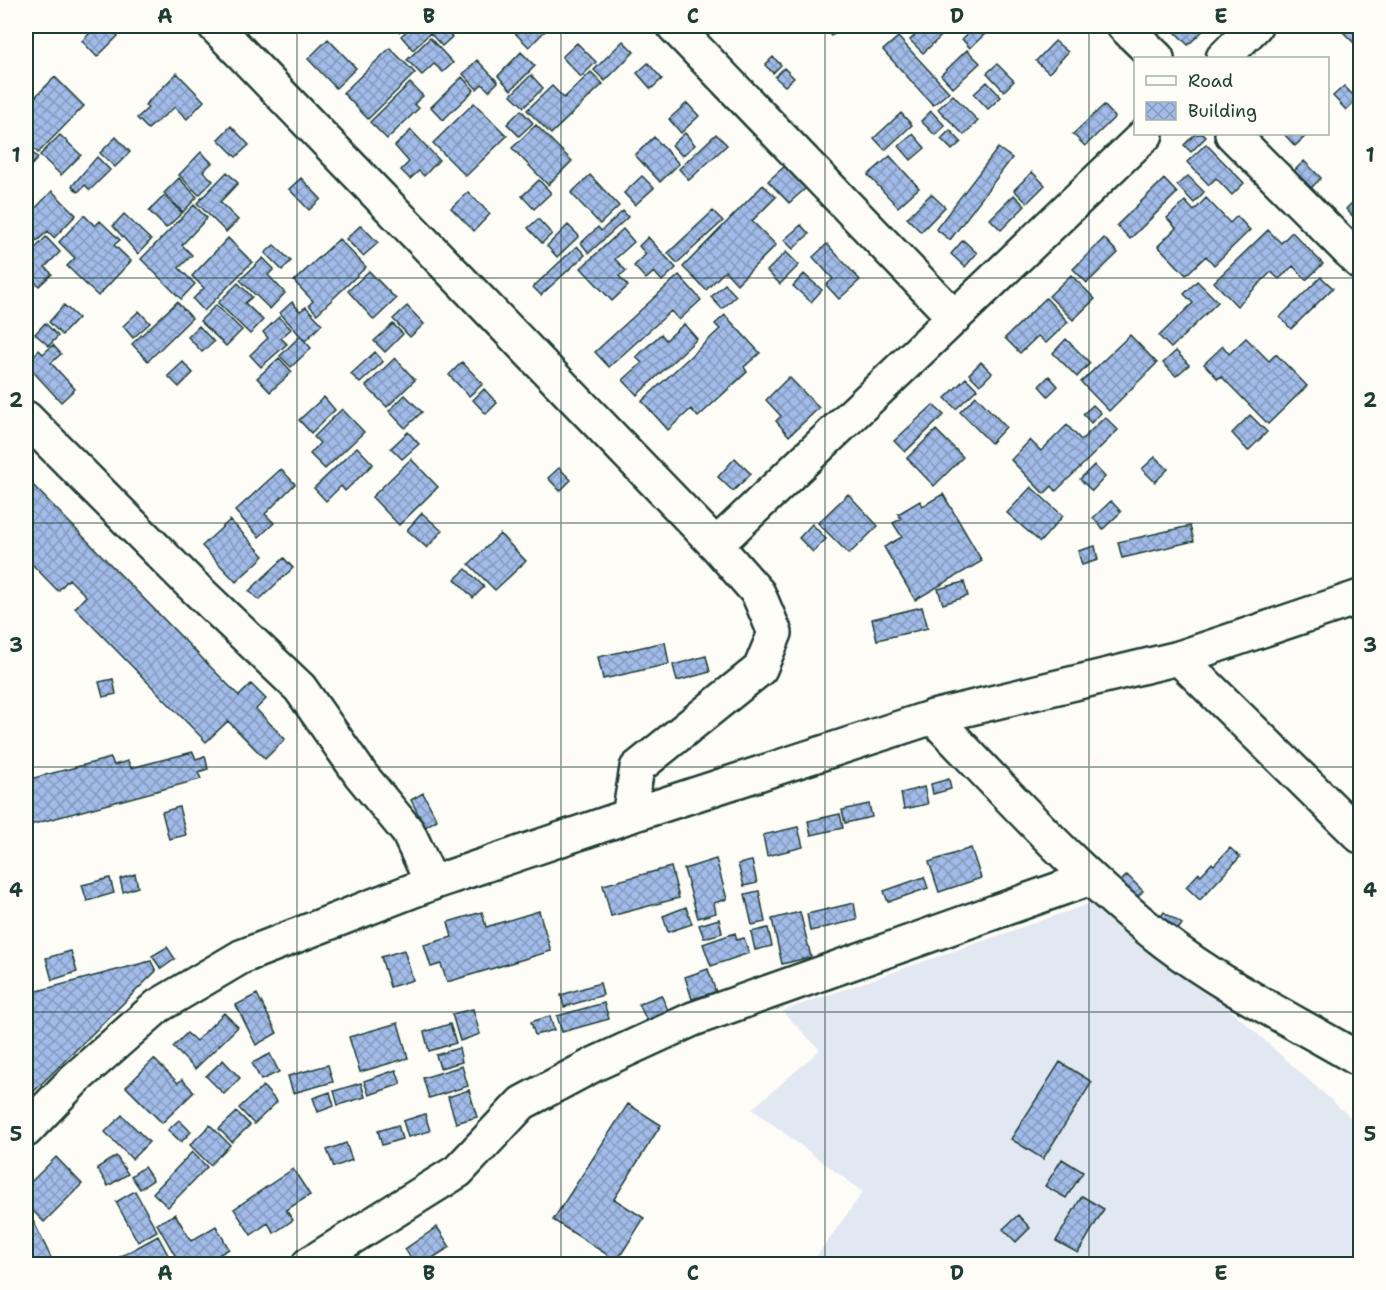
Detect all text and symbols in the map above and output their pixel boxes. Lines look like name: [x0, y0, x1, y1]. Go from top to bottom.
text: A: [157, 3, 173, 29]
text: B: [423, 3, 435, 29]
text: C: [687, 3, 699, 29]
text: D: [950, 3, 964, 29]
text: E: [1214, 3, 1228, 29]
legend: [1134, 57, 1329, 135]
text: Road: [1188, 69, 1233, 93]
text: Building: [1188, 99, 1257, 123]
text: 1: [11, 142, 21, 168]
text: 1: [1365, 142, 1375, 168]
text: 2: [9, 387, 23, 413]
text: 2: [1363, 387, 1377, 413]
text: 3: [9, 632, 23, 658]
text: 3: [1363, 632, 1377, 658]
text: 4: [9, 877, 23, 903]
text: 4: [1363, 877, 1377, 903]
text: 5: [10, 1121, 22, 1147]
text: 5: [1364, 1121, 1376, 1147]
text: A: [157, 1260, 173, 1286]
text: B: [423, 1260, 435, 1286]
text: C: [687, 1260, 699, 1286]
text: D: [950, 1260, 964, 1286]
text: E: [1214, 1260, 1228, 1286]

